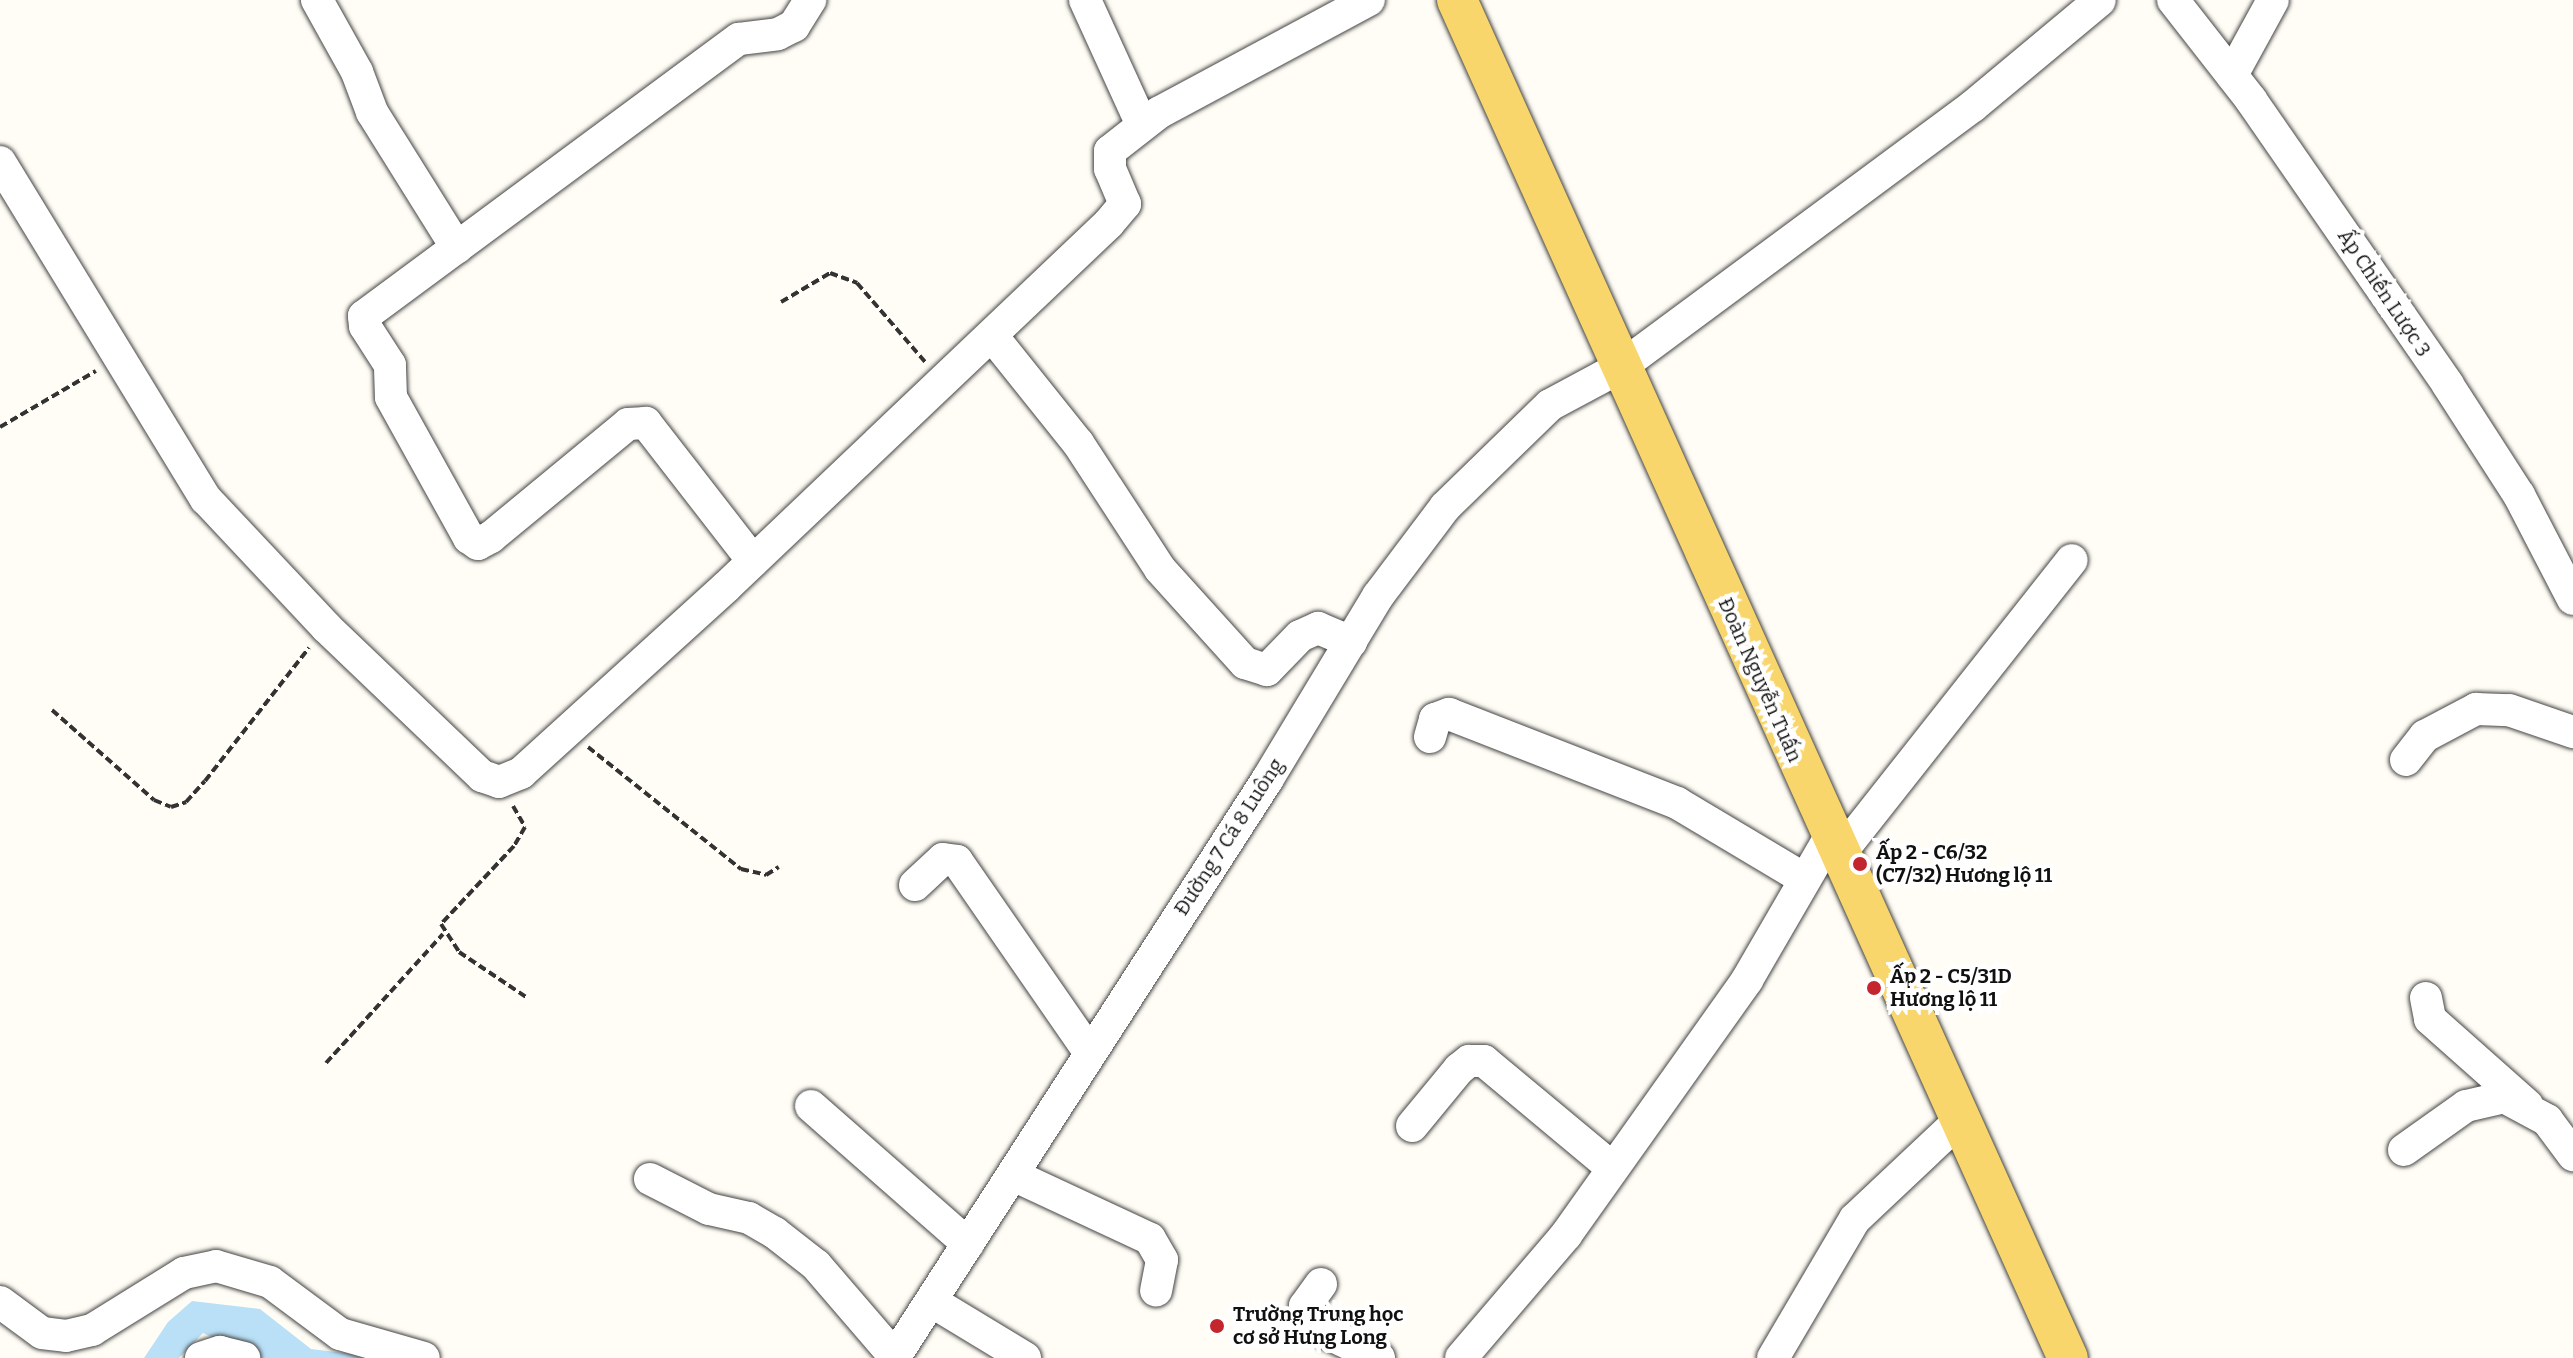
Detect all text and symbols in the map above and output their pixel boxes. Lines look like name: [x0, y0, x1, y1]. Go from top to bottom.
street label: Ấp Chiến Lược 3: [2333, 225, 2435, 361]
street label: Đoàn Nguyễn Tuấn: [1713, 594, 1807, 766]
street label: Đường 7 Cá 8 Luông: [1169, 754, 1289, 920]
place label: Ấp 2 - C6/32 (C7/32) Hương lộ 11: [1876, 840, 2052, 887]
marker: Ấp 2 - C6/32 (C7/32) Hương lộ 11: [1851, 855, 1869, 873]
place label: Ấp 2 - C5/31D Hương lộ 11: [1890, 964, 2012, 1011]
marker: Ấp 2 - C5/31D Hương lộ 11: [1865, 979, 1883, 997]
place label: Trường Trung học cơ sở Hưng Long: [1233, 1302, 1404, 1349]
marker: Trường Trung học cơ sở Hưng Long: [1208, 1317, 1226, 1335]

